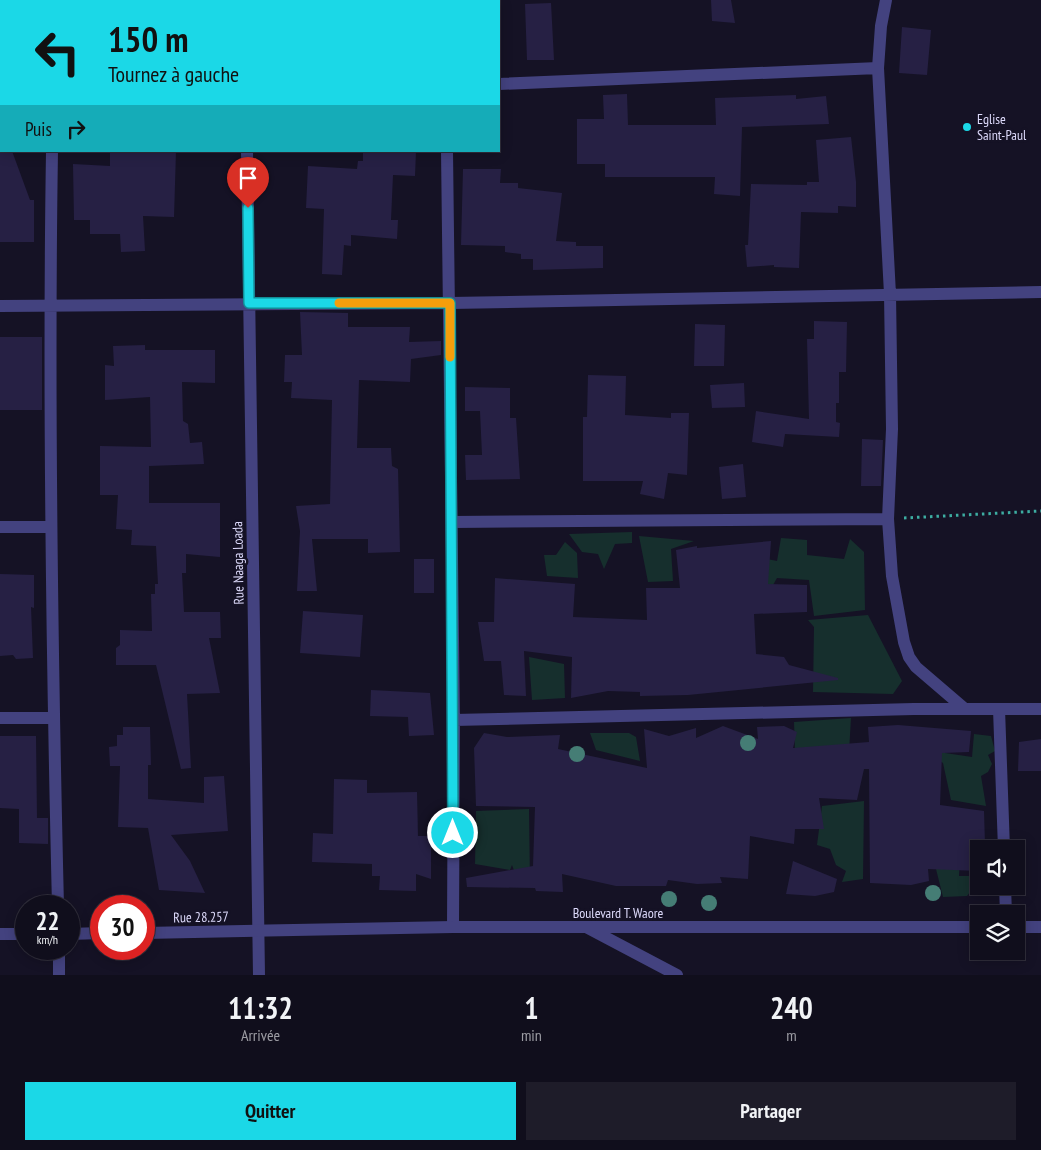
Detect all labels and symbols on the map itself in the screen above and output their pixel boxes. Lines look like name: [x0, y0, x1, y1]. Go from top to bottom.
place label: Eglise Saint-Paul: [977, 110, 1027, 144]
marker: Eglise Saint-Paul: [961, 121, 973, 133]
pin: [227, 157, 269, 208]
street label: Rue Naaga Loada: [228, 521, 248, 605]
position arrow: [426, 806, 478, 858]
speed limit sign: 30: [90, 895, 155, 960]
street label: Boulevard T. Waore: [573, 904, 664, 922]
street label: Rue 28.257: [173, 908, 229, 926]

